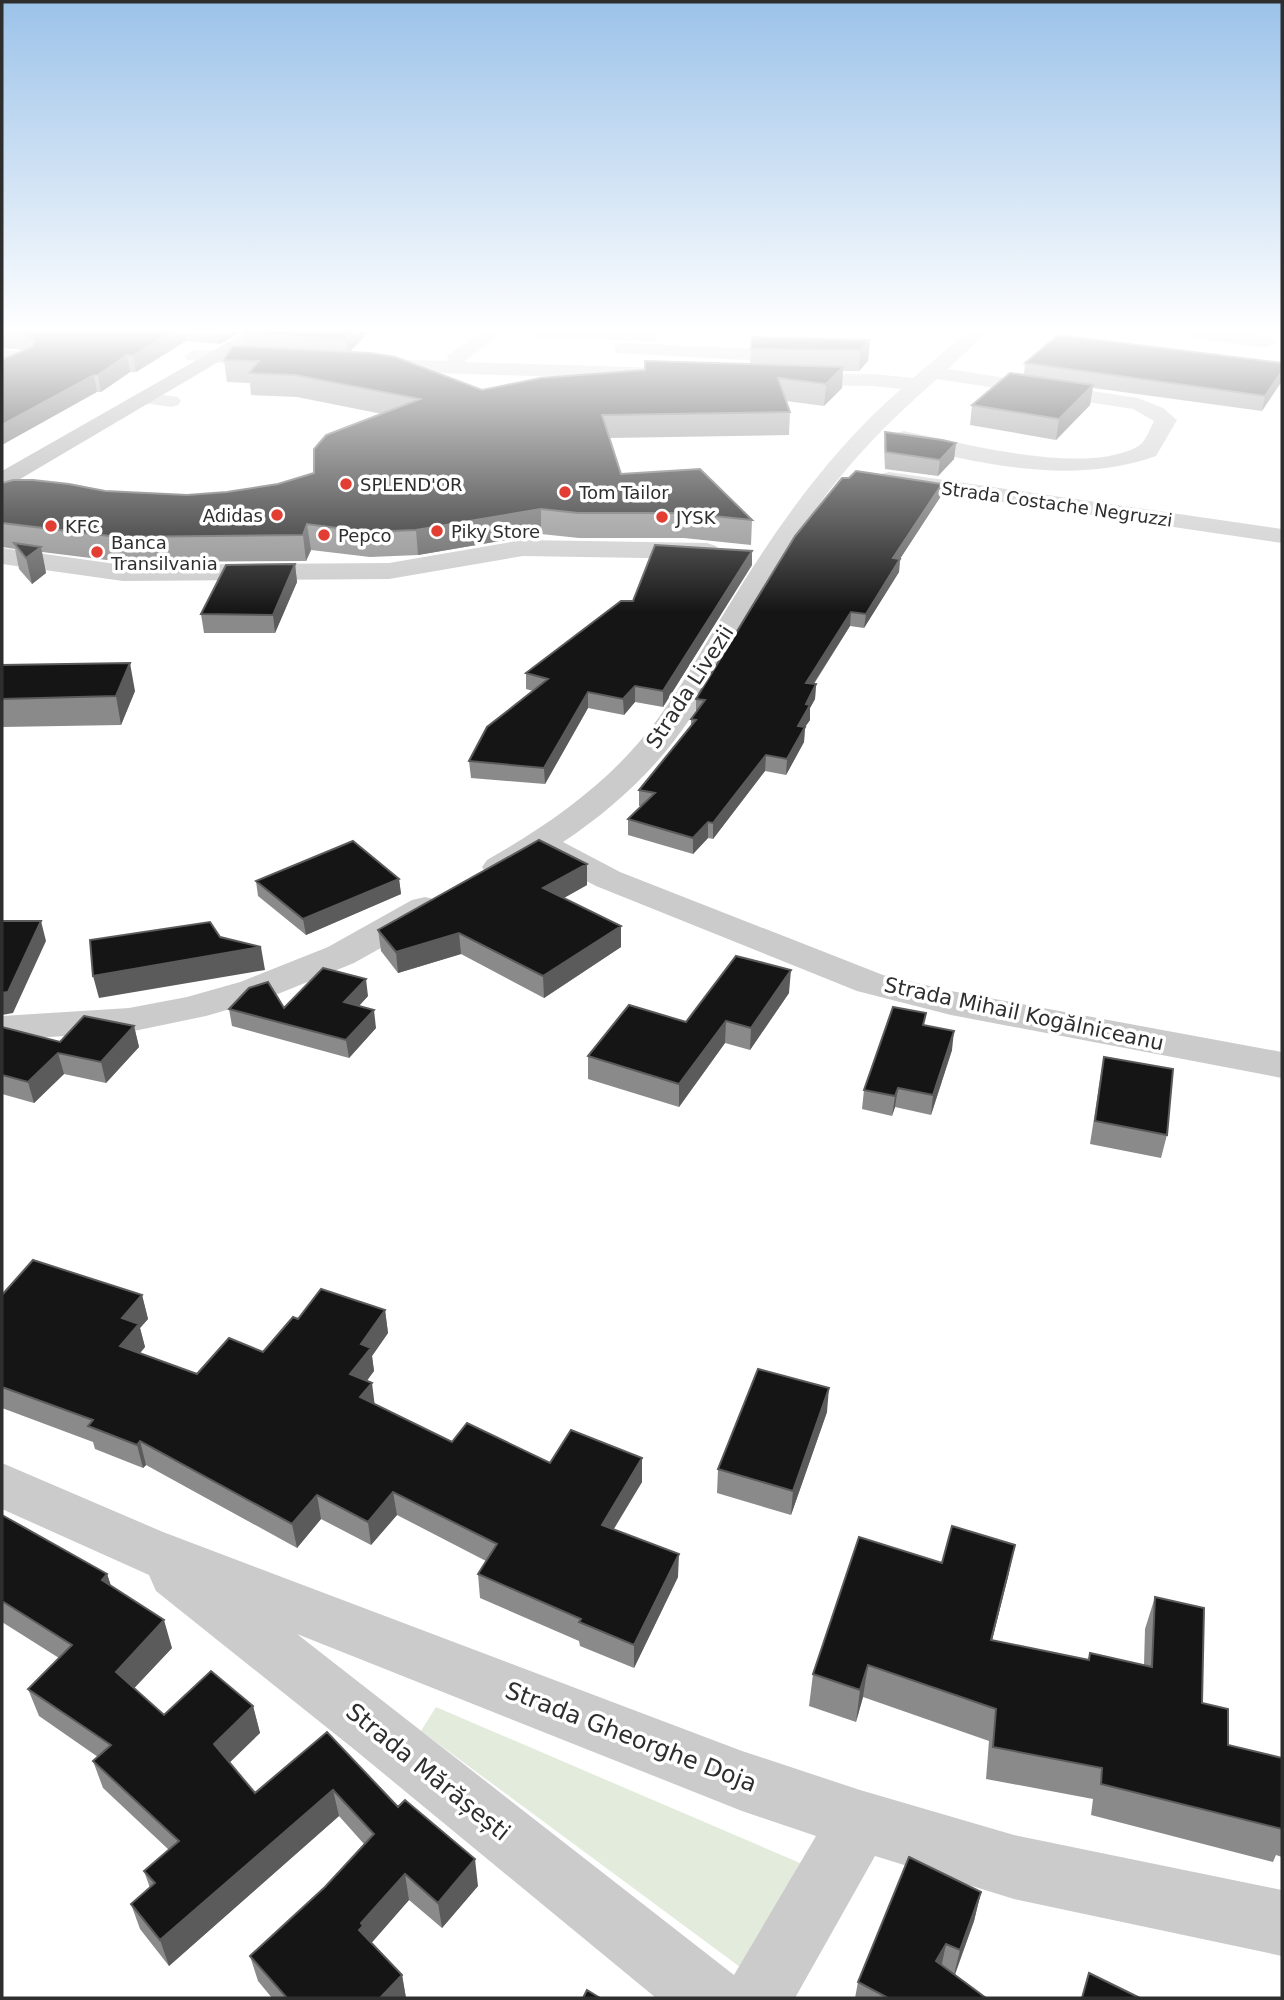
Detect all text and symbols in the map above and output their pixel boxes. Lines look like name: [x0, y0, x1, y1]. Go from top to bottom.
place label: SPLEND'OR: [360, 474, 463, 495]
marker: SPLEND'OR: [338, 476, 354, 492]
street label: Strada Costache Negruzzi: [940, 477, 1174, 531]
place label: Tom Tailor: [578, 482, 669, 503]
marker: Tom Tailor: [557, 484, 573, 500]
place label: Adidas: [203, 505, 263, 526]
marker: Adidas: [269, 507, 285, 523]
place label: JYSK: [675, 507, 717, 528]
marker: JYSK: [654, 509, 670, 525]
place label: KFC: [65, 516, 100, 537]
marker: KFC: [43, 518, 59, 534]
place label: Piky Store: [451, 521, 540, 542]
marker: Piky Store: [429, 523, 445, 539]
place label: Pepco: [338, 525, 392, 546]
marker: Pepco: [316, 527, 332, 543]
place label: Banca Transilvania: [110, 532, 218, 574]
marker: Banca Transilvania: [89, 544, 105, 560]
street label: Strada Livezii: [641, 621, 739, 753]
street label: Strada Mihail Kogălniceanu: [882, 973, 1166, 1055]
street label: Strada Gheorghe Doja: [501, 1676, 761, 1798]
street label: Strada Mărășești: [340, 1697, 516, 1847]

